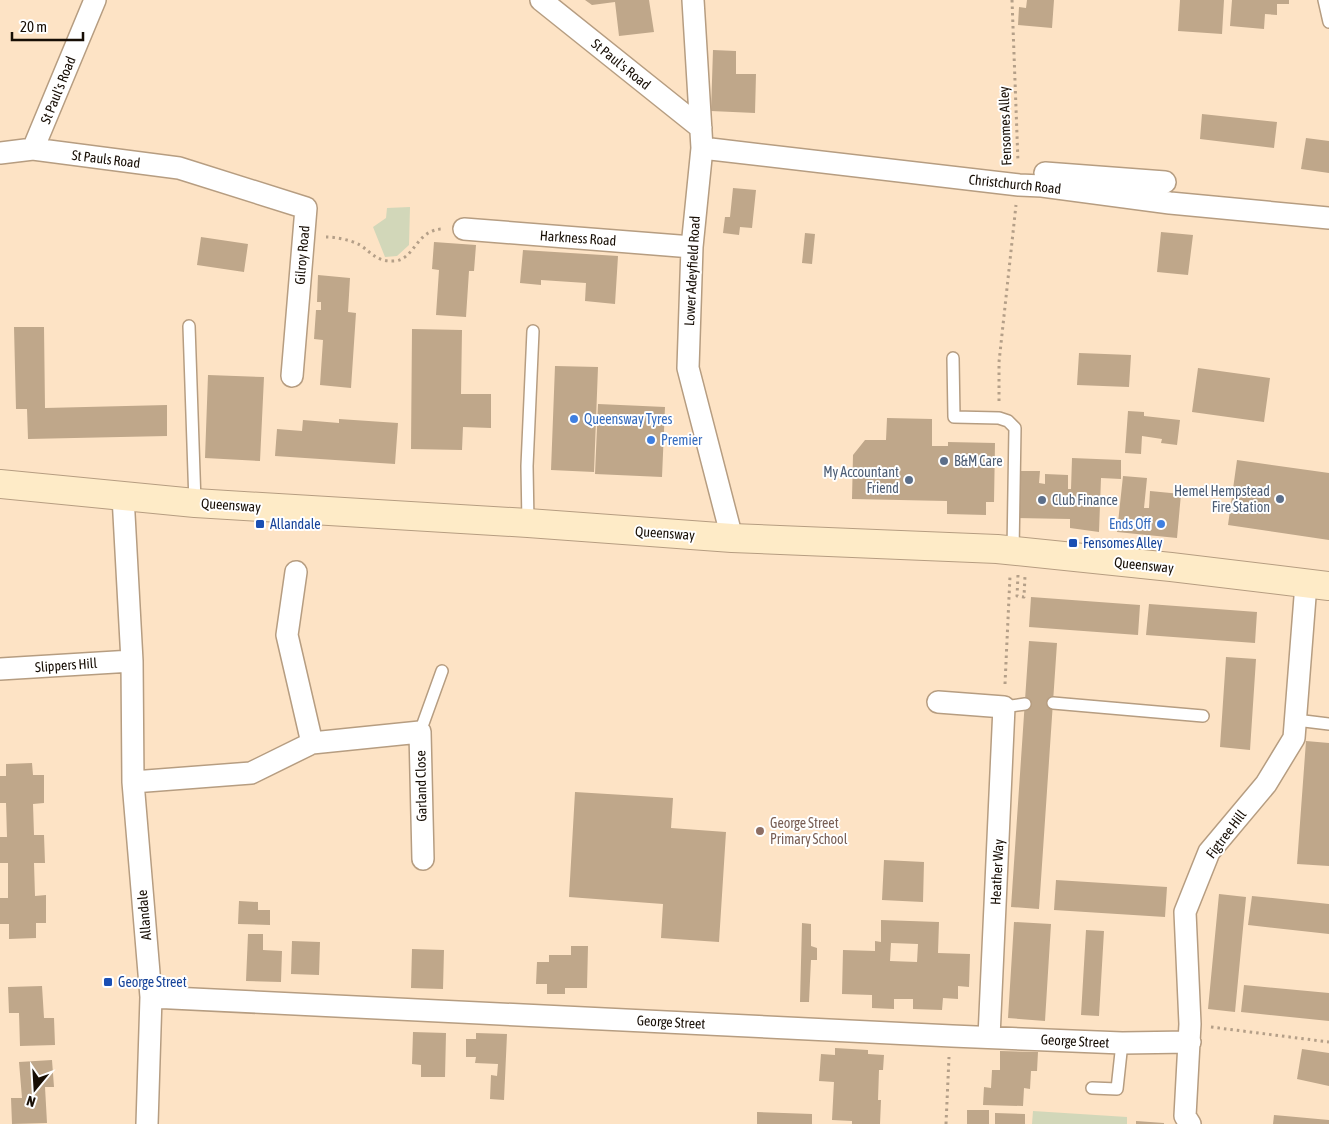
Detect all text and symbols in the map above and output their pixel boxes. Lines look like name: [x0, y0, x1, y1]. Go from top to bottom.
scale bar: [12, 10, 84, 42]
text: 20 m: [20, 18, 47, 35]
street label: St Paul's Road: [588, 35, 654, 93]
street label: St Paul's Road: [37, 54, 79, 126]
street label: Fensomes Alley: [996, 86, 1014, 166]
street label: St Pauls Road: [71, 147, 141, 171]
street label: Christchurch Road: [968, 171, 1062, 197]
street label: Lower Adeyfield Road: [681, 216, 703, 326]
street label: Gilroy Road: [291, 225, 313, 285]
street label: Harkness Road: [539, 227, 617, 249]
place label: Queensway Tyres: [584, 411, 673, 427]
marker: Queensway Tyres: [568, 413, 580, 425]
place label: Premier: [661, 432, 703, 448]
marker: Premier: [645, 434, 657, 446]
place label: B&M Care: [954, 453, 1003, 469]
marker: B&M Care: [938, 455, 950, 467]
place label: My Accountant Friend: [823, 464, 899, 496]
marker: My Accountant Friend: [903, 474, 915, 486]
place label: Hemel Hempstead Fire Station: [1174, 483, 1270, 515]
place label: Club Finance: [1052, 492, 1118, 508]
marker: Hemel Hempstead Fire Station: [1274, 493, 1286, 505]
marker: Club Finance: [1036, 494, 1048, 506]
street label: Queensway: [201, 495, 262, 515]
place label: Allandale: [270, 516, 321, 532]
place label: Ends Off: [1109, 516, 1151, 532]
marker: Allandale: [254, 518, 266, 530]
marker: Ends Off: [1155, 518, 1167, 530]
street label: Queensway: [635, 523, 696, 543]
place label: Fensomes Alley: [1083, 535, 1163, 551]
marker: Fensomes Alley: [1067, 537, 1079, 549]
street label: Queensway: [1113, 554, 1175, 576]
street label: Slippers Hill: [34, 655, 98, 675]
street label: Garland Close: [412, 750, 430, 822]
street label: Figtree Hill: [1203, 806, 1250, 861]
place label: George Street Primary School: [770, 815, 848, 847]
marker: George Street Primary School: [754, 825, 766, 837]
street label: Heather Way: [987, 838, 1007, 905]
street label: Allandale: [134, 889, 154, 941]
place label: George Street: [118, 974, 187, 990]
marker: George Street: [102, 976, 114, 988]
street label: George Street: [636, 1012, 706, 1032]
street label: George Street: [1040, 1031, 1110, 1051]
north arrow: [10, 1064, 60, 1114]
text: N: [25, 1092, 37, 1110]

